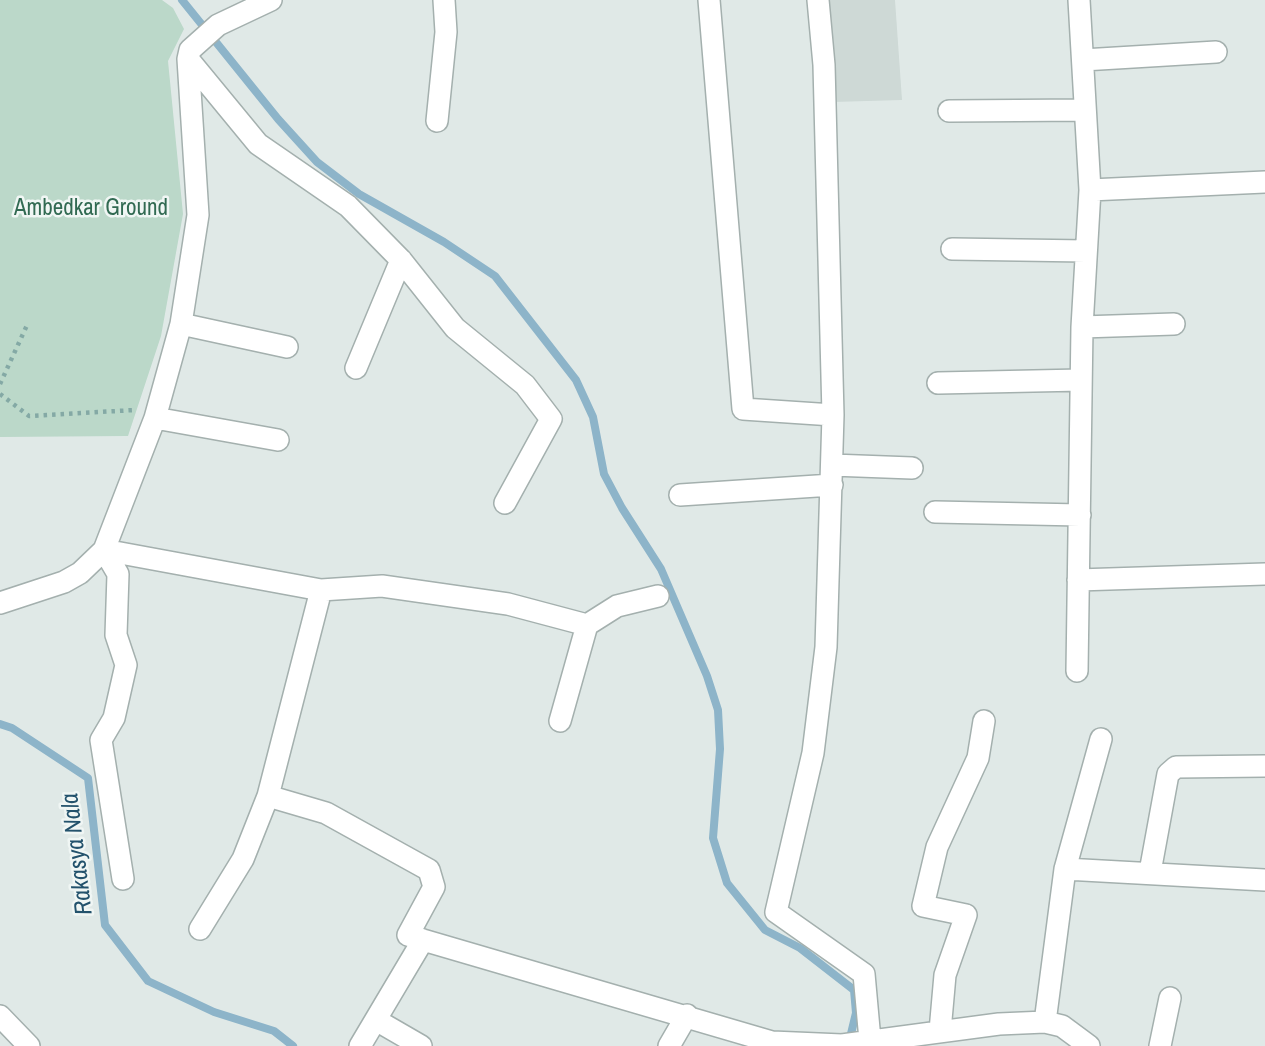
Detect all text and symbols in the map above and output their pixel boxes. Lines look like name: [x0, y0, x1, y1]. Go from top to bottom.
park label: Ambedkar Ground: [14, 195, 168, 223]
water label: Rakasya Nala: [56, 791, 100, 917]

